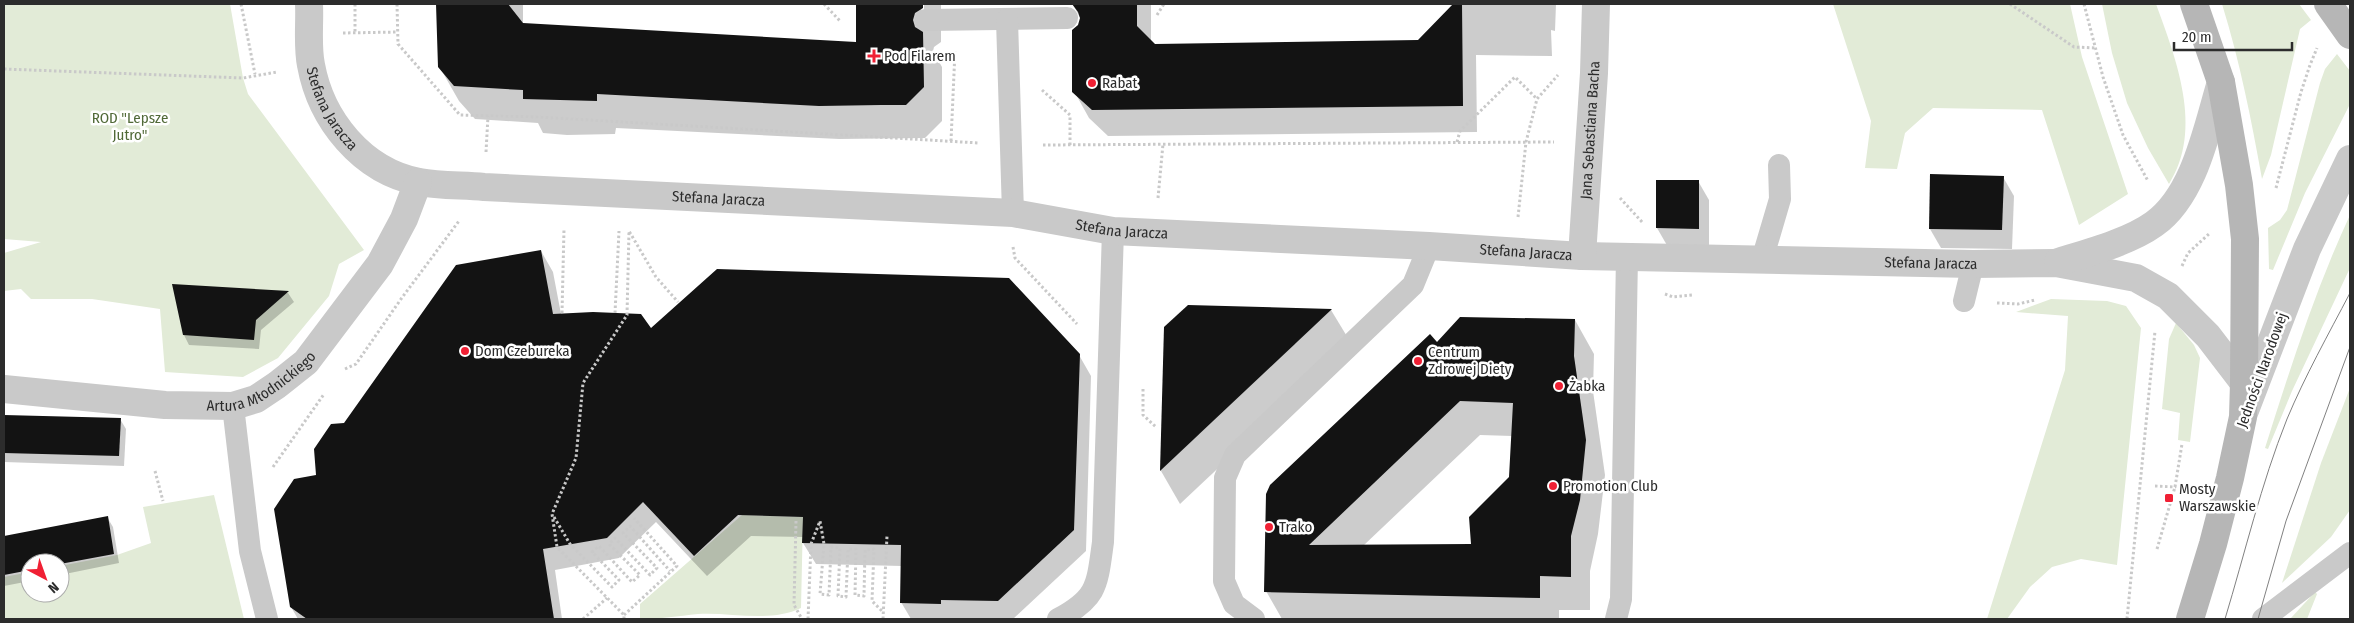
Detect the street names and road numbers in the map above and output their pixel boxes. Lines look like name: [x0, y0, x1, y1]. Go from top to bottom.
street label: Jana Sebastiana Bacha: [1577, 61, 1603, 200]
street label: Stefana Jaracza: [303, 65, 361, 154]
street label: Stefana Jaracza: [672, 187, 766, 210]
street label: Stefana Jaracza: [1074, 215, 1169, 243]
street label: Stefana Jaracza: [1479, 240, 1573, 264]
street label: Stefana Jaracza: [1884, 253, 1978, 273]
street label: Jedności Narodowej: [2233, 310, 2291, 430]
street label: Artura Młodnickiego: [206, 348, 320, 415]

